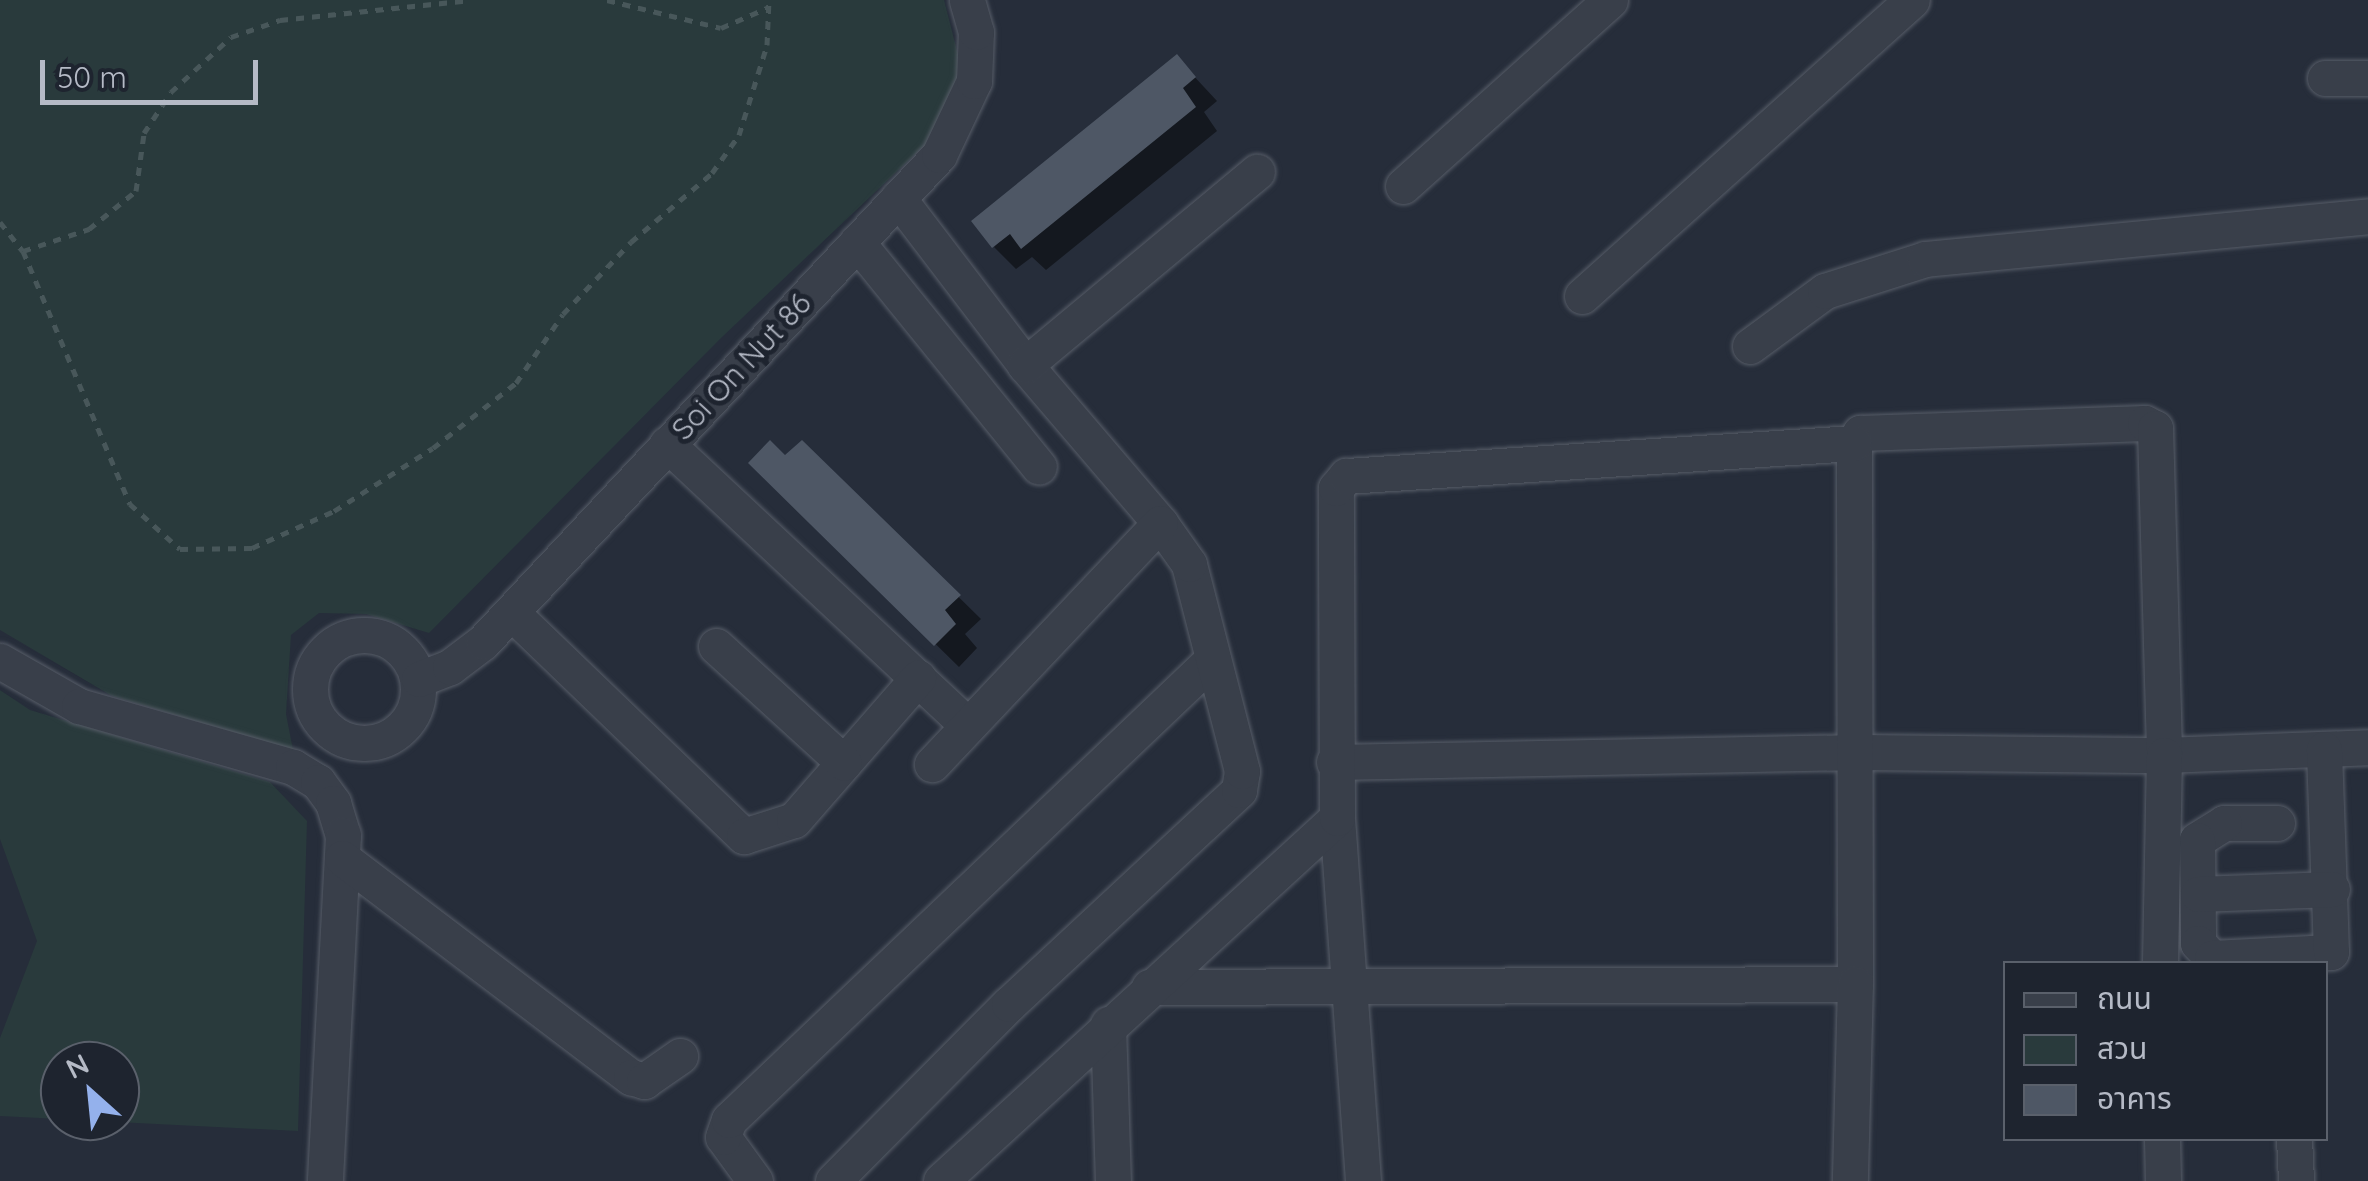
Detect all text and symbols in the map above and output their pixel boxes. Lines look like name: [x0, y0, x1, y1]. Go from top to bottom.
scale bar: [45, 40, 262, 102]
text: 50 m: [57, 58, 127, 96]
street label: Soi On Nut 86: [664, 285, 818, 447]
legend: [2003, 961, 2328, 1141]
text: ถนน: [2097, 979, 2152, 1017]
text: สวน: [2097, 1029, 2147, 1067]
north arrow: [40, 1041, 140, 1141]
text: N: [60, 1045, 94, 1086]
text: อาคาร: [2097, 1079, 2172, 1117]

